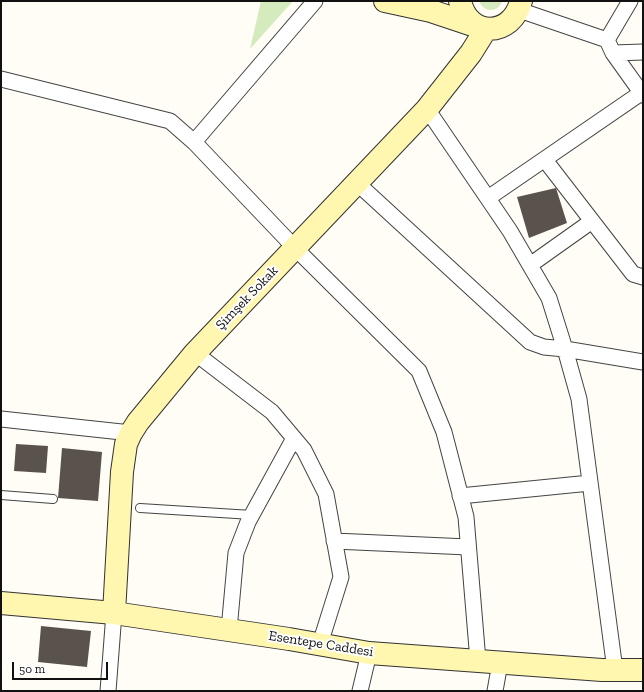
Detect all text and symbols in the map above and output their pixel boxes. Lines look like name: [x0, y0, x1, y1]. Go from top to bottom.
street label: Şimşek Sokak: [212, 262, 282, 334]
street label: Esentepe Caddesi: [267, 627, 375, 661]
scale bar: [14, 654, 110, 680]
text: 50 m: [19, 662, 45, 676]

